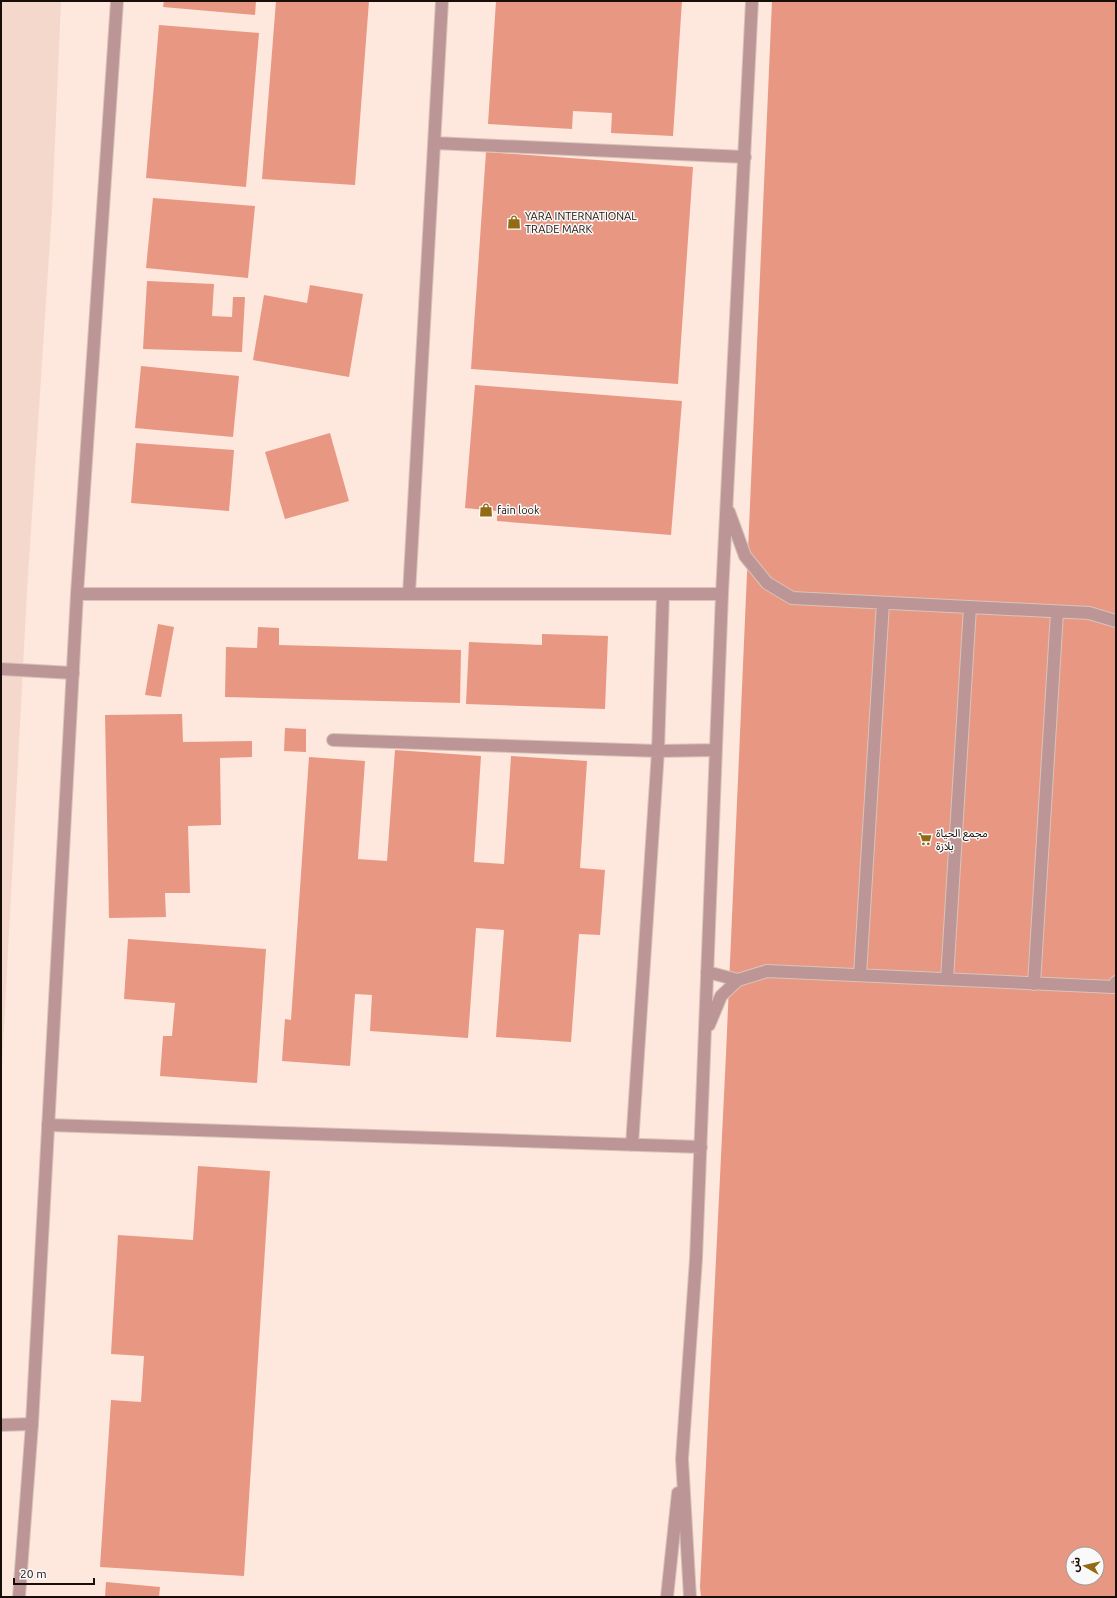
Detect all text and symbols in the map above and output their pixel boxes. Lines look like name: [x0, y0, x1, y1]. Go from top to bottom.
place label: YARA INTERNATIONAL TRADE MARK: [525, 210, 637, 235]
shop icon: YARA INTERNATIONAL TRADE MARK: [506, 214, 522, 230]
shop icon: fain look: [478, 502, 494, 518]
place label: fain look: [497, 504, 540, 516]
place label: مجمع الحياة بلازة: [936, 827, 988, 853]
supermarket icon: مجمع الحياة بلازة: [917, 831, 933, 847]
north arrow: [1065, 1546, 1105, 1586]
text: ش: [1068, 1556, 1083, 1573]
scale bar: [14, 1560, 94, 1586]
text: 20 m: [20, 1567, 47, 1580]

